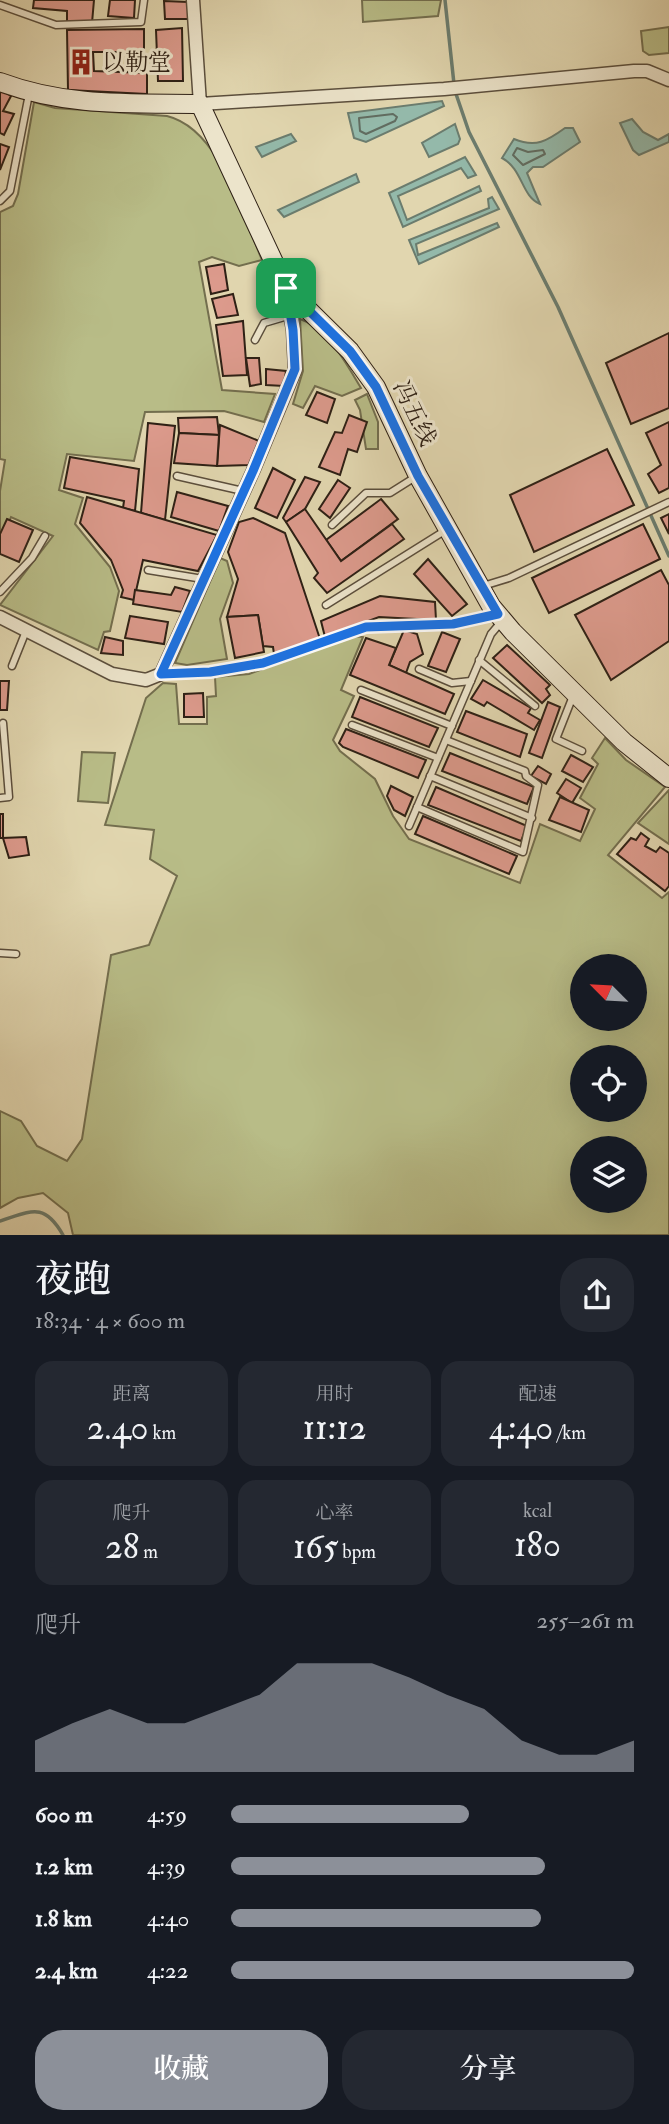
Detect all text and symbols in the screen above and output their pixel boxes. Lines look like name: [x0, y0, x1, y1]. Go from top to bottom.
building icon: 以勒堂: [66, 47, 96, 77]
place label: 以勒堂: [102, 48, 171, 77]
pin: [256, 258, 316, 318]
icon: arrive: [267, 269, 305, 307]
street label: 冯五线: [386, 376, 443, 451]
north arrow: [570, 954, 648, 1031]
map controls: [570, 954, 647, 1213]
button: locate: [570, 1045, 647, 1122]
button: layers: [570, 1136, 647, 1213]
text: 夜跑: [35, 1256, 111, 1304]
button: share: [560, 1258, 634, 1332]
text: 18:34 · 4 × 600 m: [35, 1306, 185, 1335]
text: 距离: [112, 1382, 151, 1406]
text: 用时: [315, 1382, 354, 1406]
text: 配速: [518, 1382, 557, 1406]
text: 2.40: [87, 1406, 149, 1450]
text: 11:12: [303, 1406, 366, 1450]
text: 4:40: [489, 1406, 553, 1450]
text: km: [149, 1421, 176, 1445]
text: /km: [553, 1421, 586, 1445]
text: kcal: [523, 1499, 552, 1523]
text: 爬升: [112, 1501, 151, 1525]
text: 心率: [315, 1501, 354, 1525]
text: 180: [514, 1523, 561, 1567]
text: 28: [105, 1525, 139, 1569]
text: 165: [293, 1525, 338, 1569]
text: m: [139, 1540, 158, 1564]
text: bpm: [338, 1540, 376, 1564]
text: 255–261 m: [537, 1606, 634, 1635]
text: 爬升: [35, 1610, 81, 1639]
text: 600 m: [35, 1800, 93, 1829]
text: 4:59: [147, 1800, 187, 1829]
text: 1.2 km: [35, 1852, 93, 1881]
text: 4:39: [147, 1852, 186, 1881]
text: 1.8 km: [35, 1904, 92, 1933]
text: 4:40: [147, 1904, 189, 1933]
text: 2.4 km: [35, 1956, 98, 1985]
text: 4:22: [147, 1956, 188, 1985]
button: 收藏: [35, 2030, 328, 2110]
button: 分享: [342, 2030, 634, 2110]

